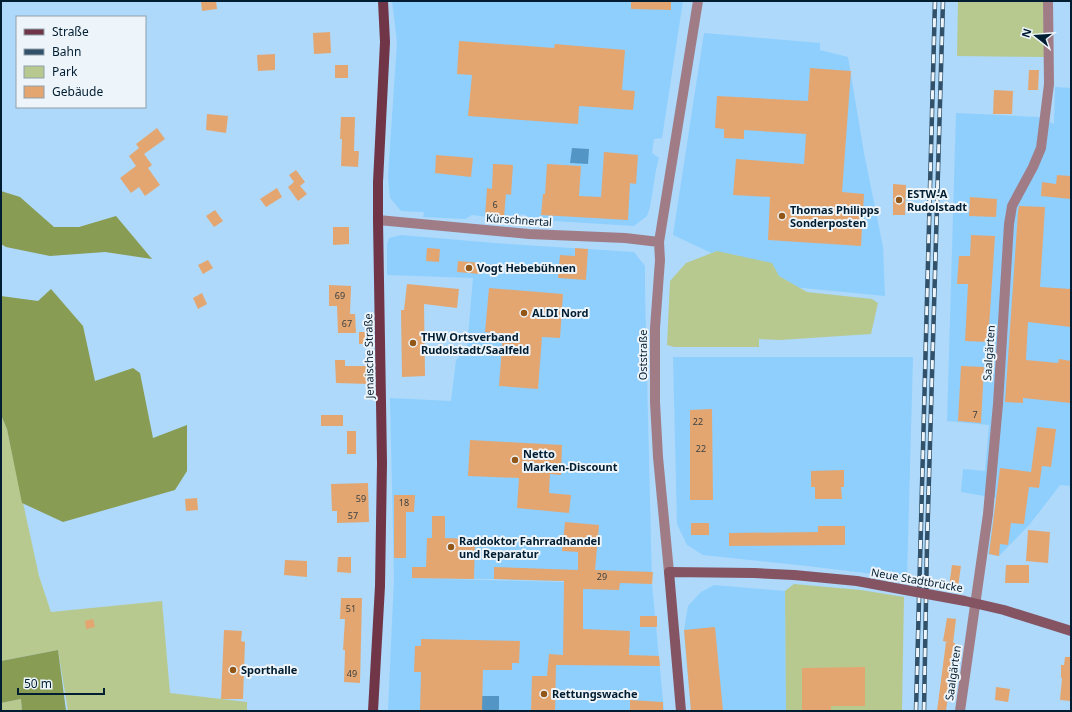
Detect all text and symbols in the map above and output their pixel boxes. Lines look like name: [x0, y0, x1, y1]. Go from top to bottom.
legend: [16, 16, 146, 108]
north arrow: [1016, 16, 1056, 56]
text: Straße: [52, 23, 89, 40]
text: N: [1017, 26, 1034, 39]
text: Bahn: [52, 43, 81, 60]
text: Park: [52, 63, 78, 80]
text: Gebäude: [52, 83, 103, 100]
place label: ESTW-A Rudolstadt: [907, 186, 967, 214]
marker: ESTW-A Rudolstadt: [894, 195, 904, 205]
house number: 6: [492, 198, 498, 211]
place label: Thomas Philipps Sonderposten: [790, 202, 880, 230]
street label: Kürschnertal: [486, 210, 552, 229]
marker: Thomas Philipps Sonderposten: [777, 211, 787, 221]
place label: Vogt Hebebühnen: [477, 260, 576, 275]
marker: Vogt Hebebühnen: [464, 263, 474, 273]
house number: 69: [335, 289, 345, 302]
place label: ALDI Nord: [532, 305, 588, 320]
marker: ALDI Nord: [519, 308, 529, 318]
street label: Jenaische Straße: [360, 313, 377, 400]
house number: 67: [342, 317, 352, 330]
street label: Saalgärten: [979, 325, 998, 381]
place label: THW Ortsverband Rudolstadt/Saalfeld: [421, 329, 529, 357]
street label: Oststraße: [635, 330, 650, 380]
marker: THW Ortsverband Rudolstadt/Saalfeld: [408, 338, 418, 348]
house number: 7: [972, 408, 978, 421]
house number: 22: [693, 415, 703, 428]
house number: 22: [696, 442, 706, 455]
place label: Netto Marken-Discount: [523, 446, 618, 474]
marker: Netto Marken-Discount: [510, 455, 520, 465]
house number: 59: [356, 492, 366, 505]
house number: 18: [399, 496, 409, 509]
house number: 57: [348, 509, 358, 522]
place label: Raddoktor Fahrradhandel und Reparatur: [459, 533, 600, 561]
marker: Raddoktor Fahrradhandel und Reparatur: [446, 542, 456, 552]
street label: Neue Stadtbrücke: [870, 564, 964, 595]
house number: 29: [597, 570, 607, 583]
house number: 51: [346, 602, 356, 615]
street label: Saalgärten: [941, 644, 964, 702]
place label: Sporthalle: [241, 662, 298, 677]
marker: Sporthalle: [228, 665, 238, 675]
house number: 49: [347, 667, 357, 680]
scale bar: [18, 670, 104, 696]
text: 50 m: [24, 675, 52, 692]
place label: Rettungswache: [552, 686, 638, 701]
marker: Rettungswache: [539, 689, 549, 699]

